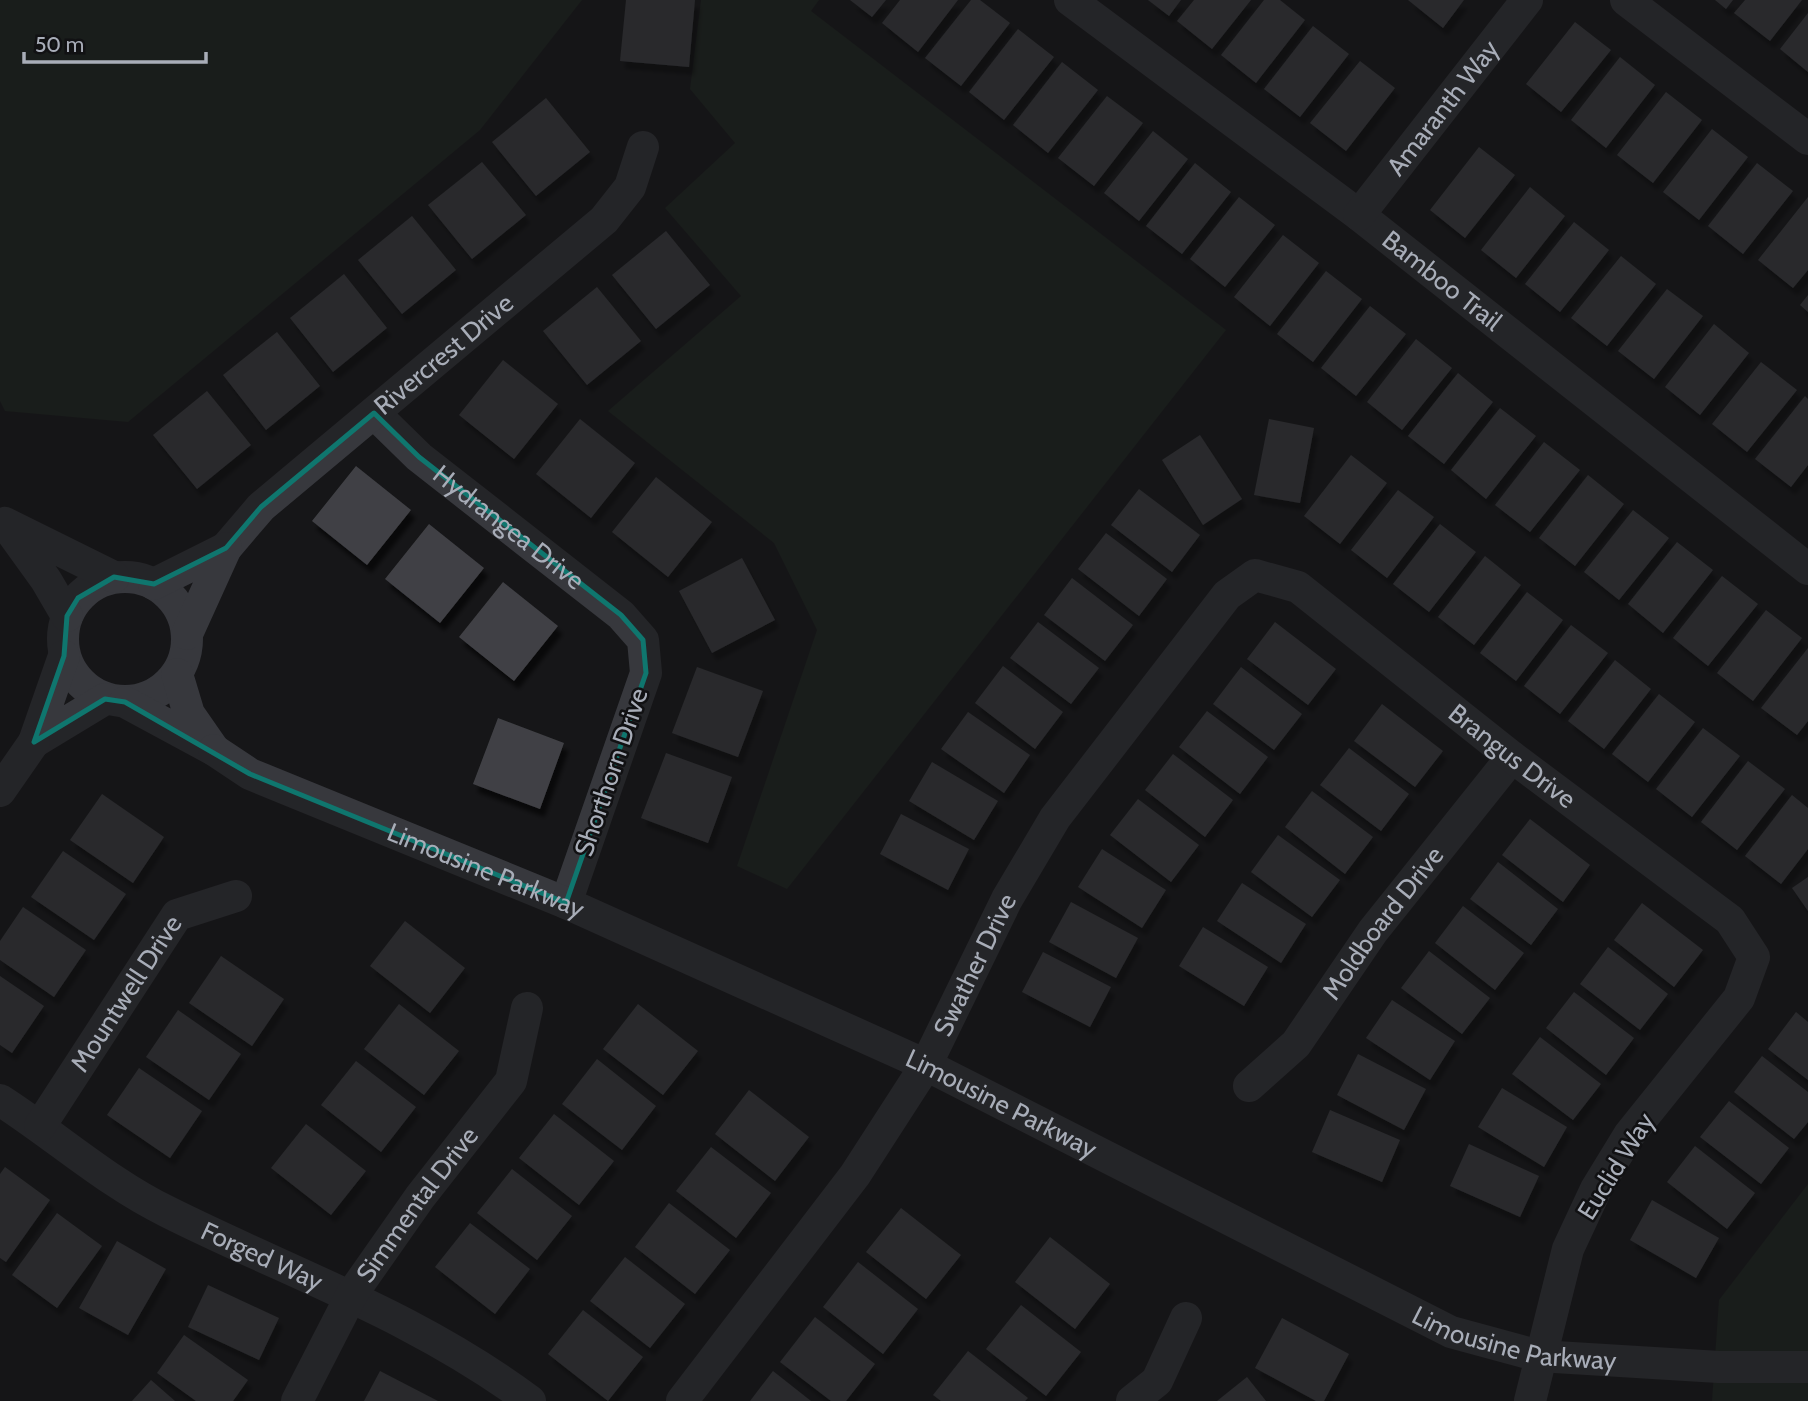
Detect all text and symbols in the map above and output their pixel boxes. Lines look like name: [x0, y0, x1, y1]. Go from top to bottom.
scale bar: [24, 21, 206, 65]
text: 50 m: [35, 32, 84, 57]
street label: Amaranth Way: [1380, 34, 1506, 182]
street label: Bamboo Trail: [1376, 224, 1508, 337]
street label: Rivercrest Drive: [368, 287, 520, 422]
street label: Hydrangea Drive: [427, 458, 591, 596]
street label: Shorthorn Drive: [567, 684, 655, 860]
street label: Brangus Drive: [1442, 697, 1582, 815]
street label: Limousine Parkway: [383, 816, 589, 925]
street label: Moldboard Drive: [1315, 840, 1450, 1006]
street label: Swather Drive: [927, 888, 1023, 1041]
street label: Mountwell Drive: [64, 909, 189, 1078]
street label: Limousine Parkway: [901, 1042, 1102, 1165]
street label: Euclid Way: [1571, 1107, 1661, 1225]
street label: Simmental Drive: [349, 1120, 485, 1288]
street label: Forged Way: [196, 1215, 328, 1298]
street label: Limousine Parkway: [1407, 1299, 1617, 1377]

